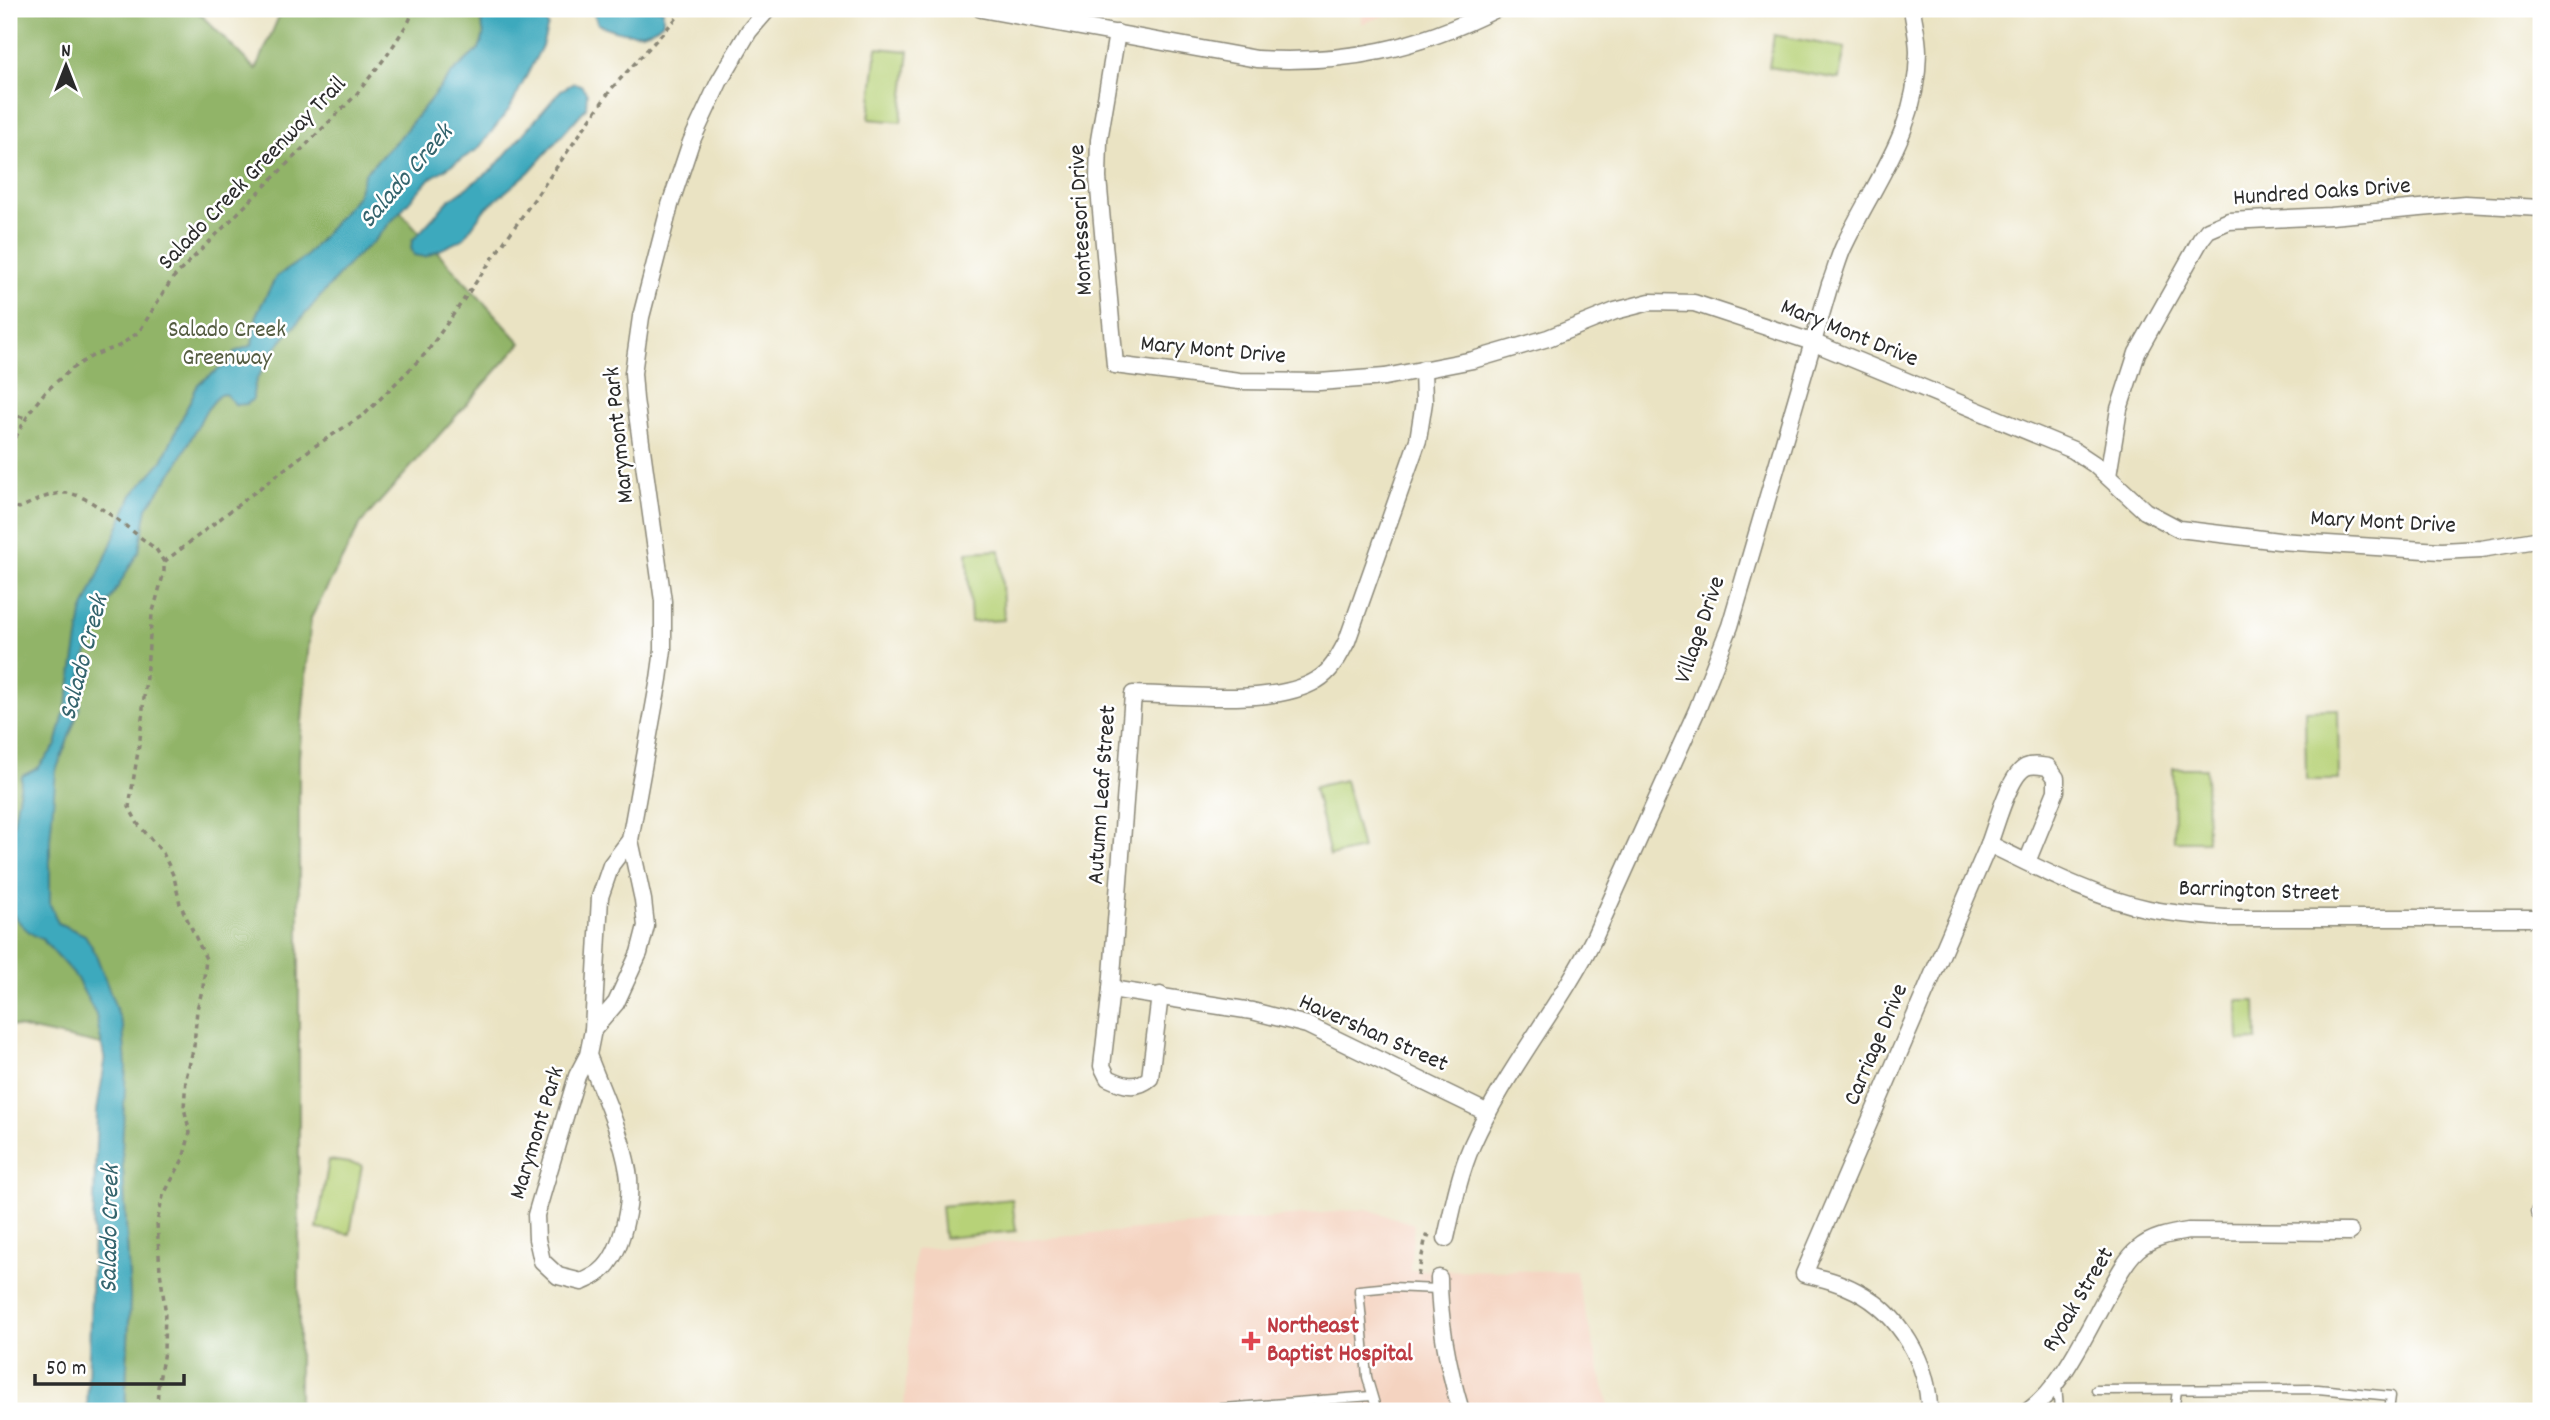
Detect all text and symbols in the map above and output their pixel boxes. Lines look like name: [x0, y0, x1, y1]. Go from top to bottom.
north arrow: [32, 32, 102, 102]
text: N: [61, 39, 71, 66]
street label: Salado Creek Greenway Trail: [151, 69, 355, 279]
water label: Salado Creek: [351, 115, 464, 237]
street label: Montessori Drive: [1061, 144, 1103, 296]
street label: Hundred Oaks Drive: [2232, 170, 2412, 216]
street label: Mary Mont Drive: [1775, 291, 1923, 377]
park label: Salado Creek Greenway: [168, 314, 286, 376]
street label: Mary Mont Drive: [1139, 328, 1287, 374]
street label: Marymont Park: [596, 365, 644, 505]
street label: Mary Mont Drive: [2309, 502, 2457, 544]
street label: Village Drive: [1667, 572, 1735, 688]
water label: Salado Creek: [51, 589, 120, 725]
street label: Autumn Leaf Street: [1080, 704, 1126, 886]
street label: Barrington Street: [2178, 872, 2340, 912]
street label: Carriage Drive: [1836, 979, 1918, 1111]
street label: Havershan Street: [1293, 986, 1453, 1082]
street label: Marymont Park: [502, 1062, 574, 1204]
water label: Salado Creek: [91, 1162, 131, 1293]
street label: Ryoak Street: [2034, 1241, 2124, 1359]
place label: Northeast Baptist Hospital: [1267, 1310, 1413, 1372]
marker: Northeast Baptist Hospital: [1241, 1331, 1261, 1351]
scale bar: [35, 1343, 184, 1387]
text: 50 m: [46, 1355, 86, 1385]

